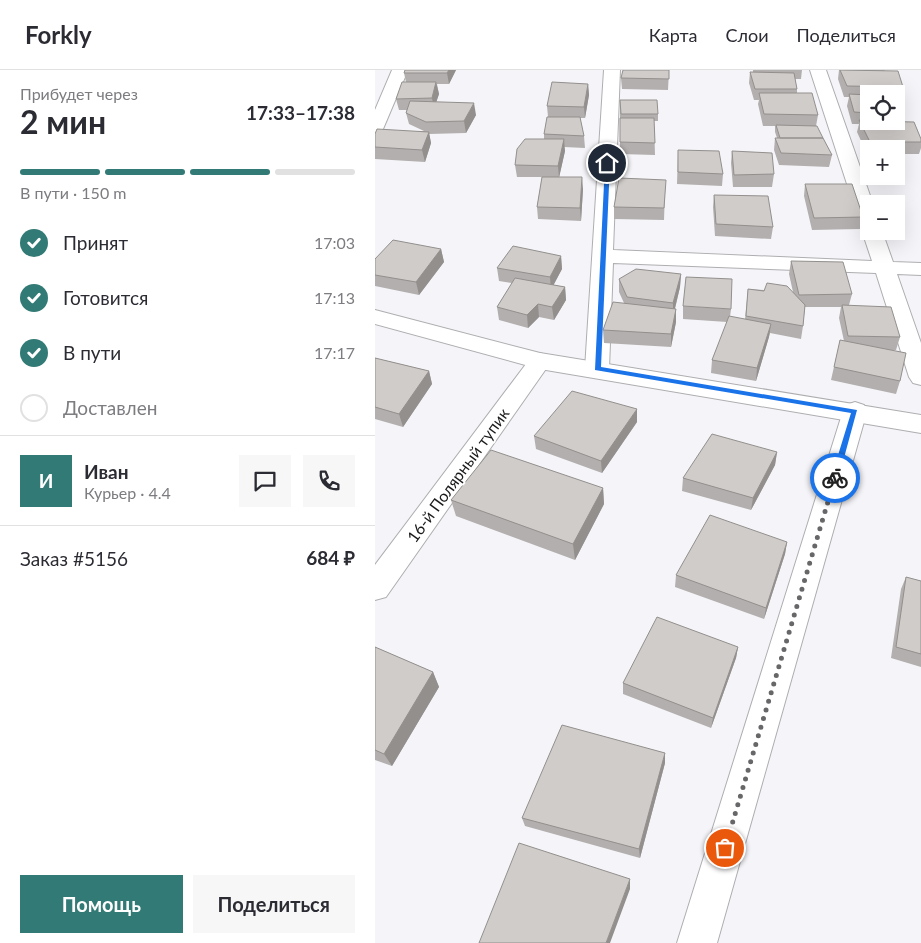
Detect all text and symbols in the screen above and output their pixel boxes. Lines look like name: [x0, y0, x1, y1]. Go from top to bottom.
text: Forkly: [25, 20, 92, 49]
text: Карта: [649, 24, 697, 46]
text: Слои: [725, 24, 769, 46]
text: Поделиться: [797, 24, 896, 46]
text: Прибудет через: [20, 84, 138, 103]
map controls: [860, 85, 905, 240]
button: locate: [860, 85, 905, 130]
text: 17:33–17:38: [246, 101, 355, 124]
text: 2 мин: [20, 102, 106, 141]
button: +: [860, 140, 905, 185]
pin: [586, 142, 628, 184]
icon: home: [593, 149, 621, 177]
text: В пути · 150 m: [20, 183, 126, 202]
button: −: [860, 195, 905, 240]
icon: check: [20, 229, 48, 257]
text: Принят: [63, 231, 128, 254]
text: 17:03: [314, 233, 355, 252]
icon: check: [20, 284, 48, 312]
text: Готовится: [63, 286, 148, 309]
text: 17:13: [314, 288, 355, 307]
icon: check: [20, 339, 48, 367]
text: В пути: [63, 341, 121, 364]
text: 17:17: [314, 343, 355, 362]
text: Доставлен: [63, 396, 157, 419]
street label: 16-й Полярный тупик: [403, 403, 513, 545]
courier: [810, 453, 860, 503]
button: chat: [239, 455, 291, 507]
button: phone: [303, 455, 355, 507]
text: Иван: [84, 460, 129, 483]
icon: bike: [821, 464, 849, 492]
text: И: [39, 469, 53, 492]
text: Курьер · 4.4: [84, 483, 171, 502]
text: 684 ₽: [306, 546, 355, 569]
text: Заказ #5156: [20, 547, 128, 570]
pin: [704, 827, 746, 869]
icon: bag: [711, 834, 739, 862]
button: Помощь: [20, 875, 183, 933]
button: Поделиться: [193, 875, 355, 933]

